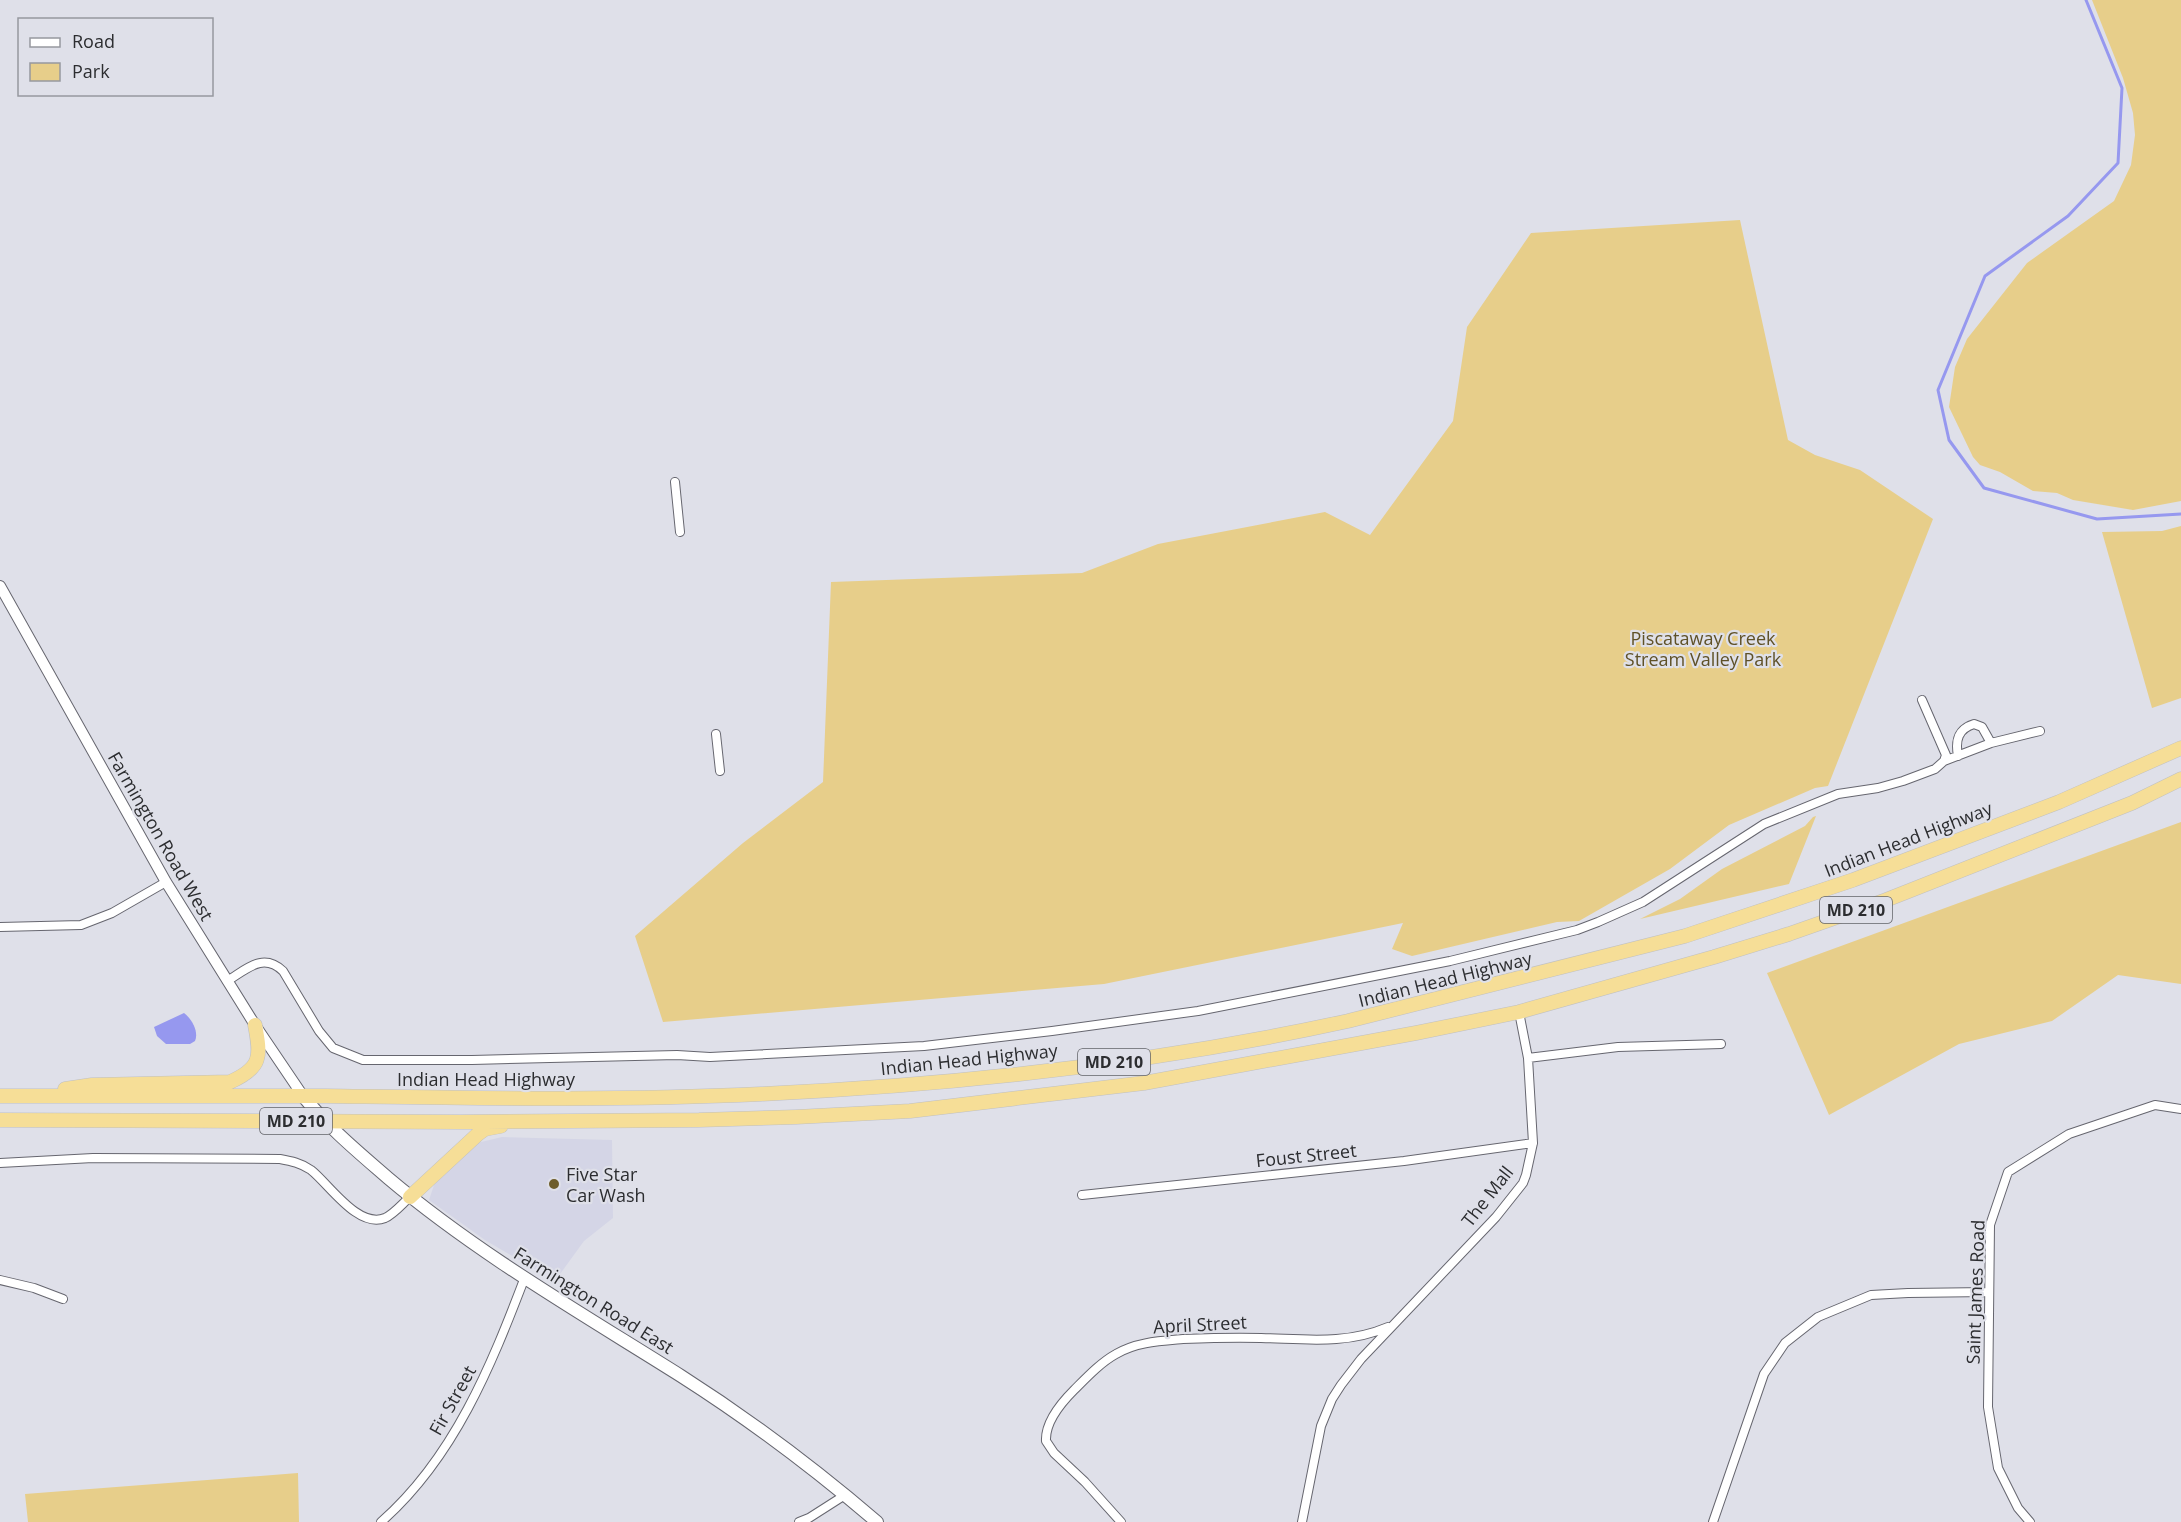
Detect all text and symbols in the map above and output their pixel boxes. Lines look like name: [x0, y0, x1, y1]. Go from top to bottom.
legend: [18, 18, 213, 96]
text: Road: [72, 29, 115, 53]
text: Park: [72, 59, 110, 83]
park label: Piscataway Creek Stream Valley Park: [1625, 626, 1782, 671]
street label: Farmington Road West: [103, 747, 219, 925]
street label: Indian Head Highway: [1821, 796, 1996, 882]
road number: MD 210: [1820, 897, 1892, 923]
street label: Indian Head Highway: [1356, 946, 1535, 1012]
street label: Indian Head Highway: [879, 1038, 1060, 1080]
road number: MD 210: [1078, 1049, 1150, 1075]
street label: Indian Head Highway: [397, 1067, 576, 1091]
road number: MD 210: [260, 1108, 332, 1134]
street label: Foust Street: [1254, 1138, 1358, 1172]
street label: The Mall: [1456, 1161, 1518, 1231]
place label: Five Star Car Wash: [566, 1162, 646, 1207]
marker: Five Star Car Wash: [547, 1177, 561, 1191]
street label: Saint James Road: [1960, 1219, 1990, 1365]
street label: Farmington Road East: [510, 1241, 678, 1359]
street label: April Street: [1153, 1310, 1247, 1338]
street label: Fir Street: [423, 1361, 481, 1439]

